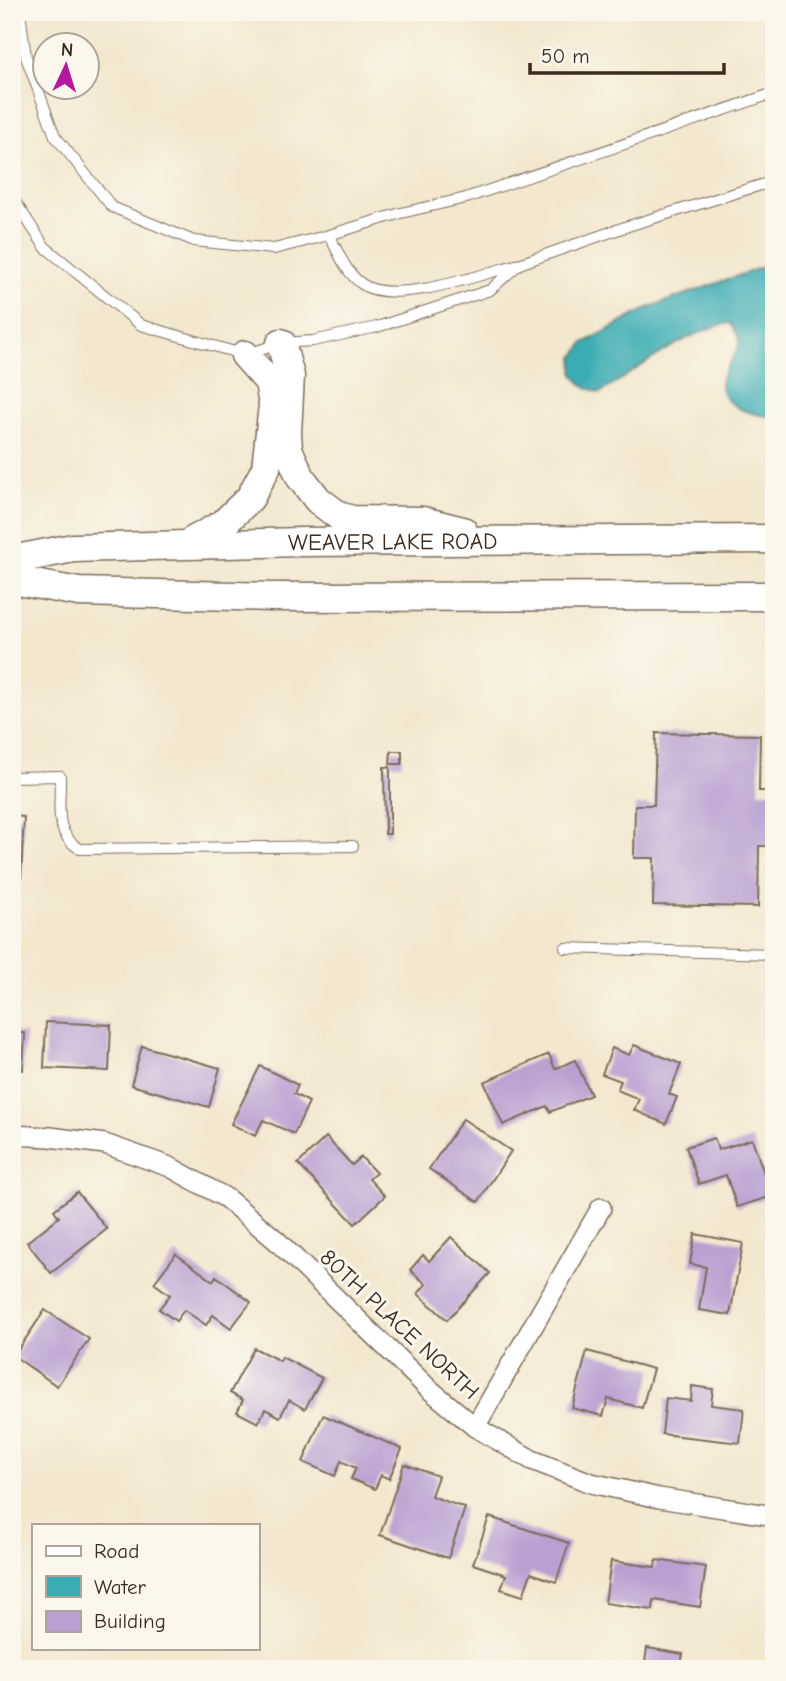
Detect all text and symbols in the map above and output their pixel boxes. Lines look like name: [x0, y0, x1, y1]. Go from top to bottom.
north arrow: [32, 32, 102, 102]
scale bar: [530, 32, 725, 76]
text: N: [60, 39, 74, 61]
text: 50 m: [541, 44, 590, 68]
street label: WEAVER LAKE ROAD: [288, 528, 498, 556]
street label: 80TH PLACE NORTH: [314, 1244, 485, 1405]
legend: [32, 1524, 259, 1650]
text: Road: [94, 1539, 139, 1563]
text: Water: [94, 1575, 147, 1599]
text: Building: [94, 1609, 166, 1633]

